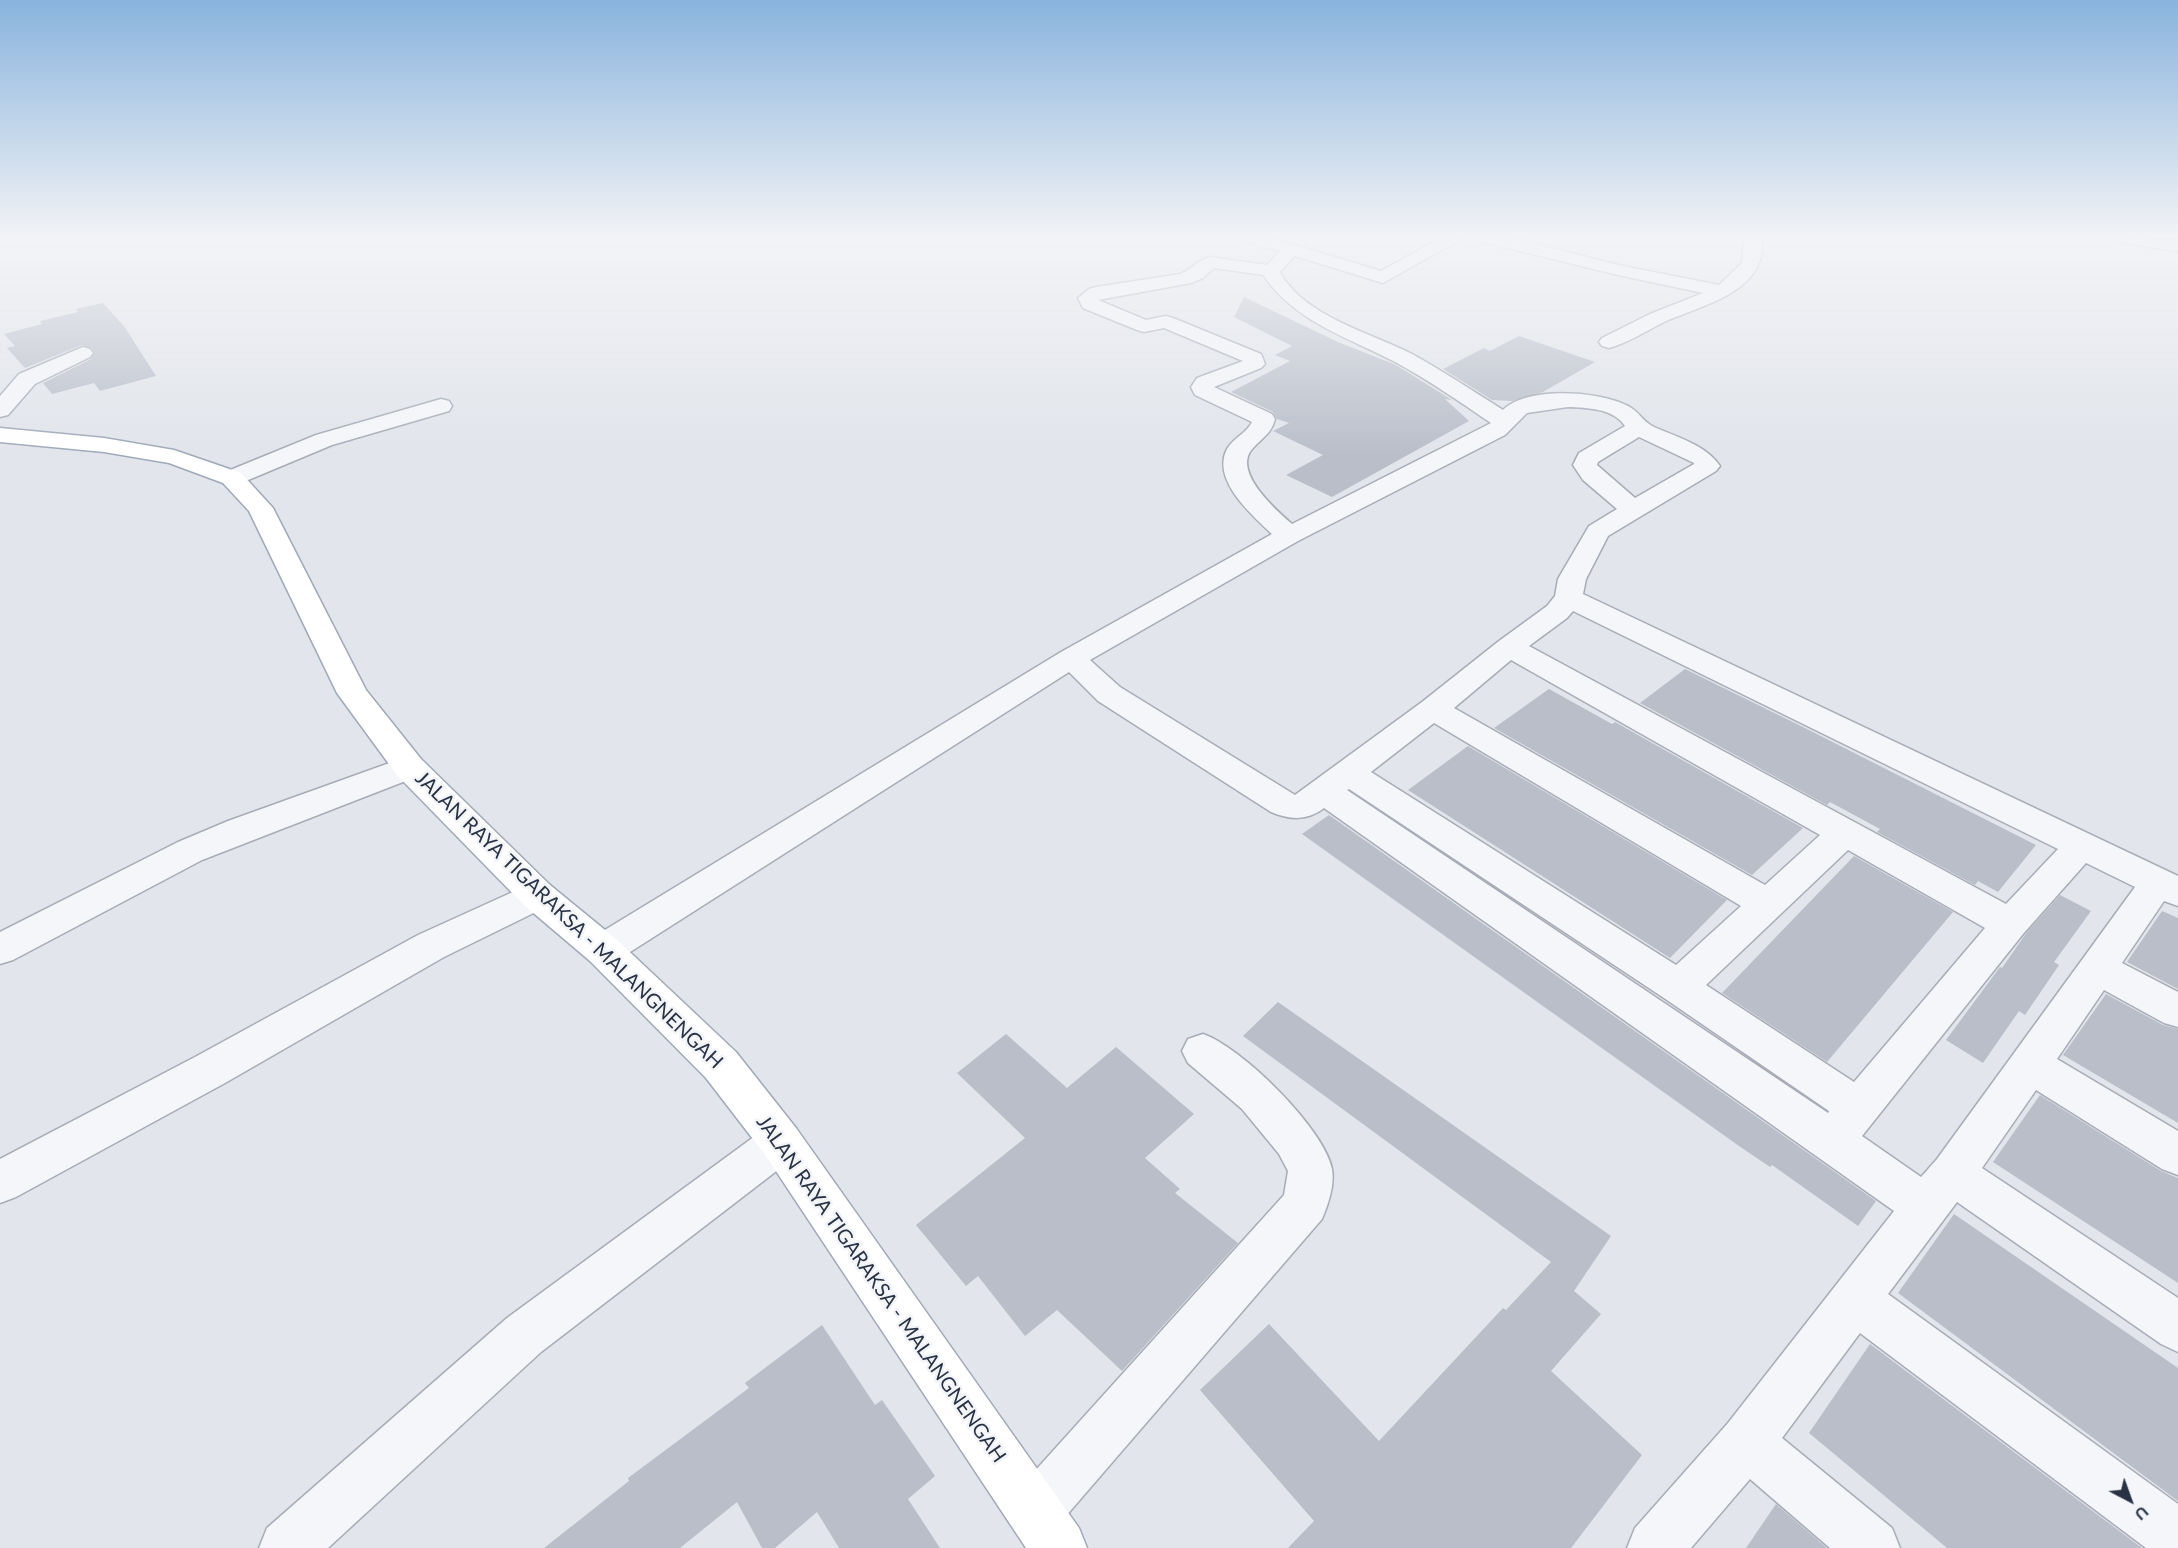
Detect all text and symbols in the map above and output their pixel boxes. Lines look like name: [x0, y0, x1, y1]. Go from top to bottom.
street label: JALAN RAYA TIGARAKSA - MALANGNENGAH: [410, 766, 728, 1074]
street label: JALAN RAYA TIGARAKSA - MALANGNENGAH: [751, 1111, 1011, 1467]
north arrow: [2100, 1470, 2160, 1530]
text: U: [2131, 1503, 2153, 1525]

